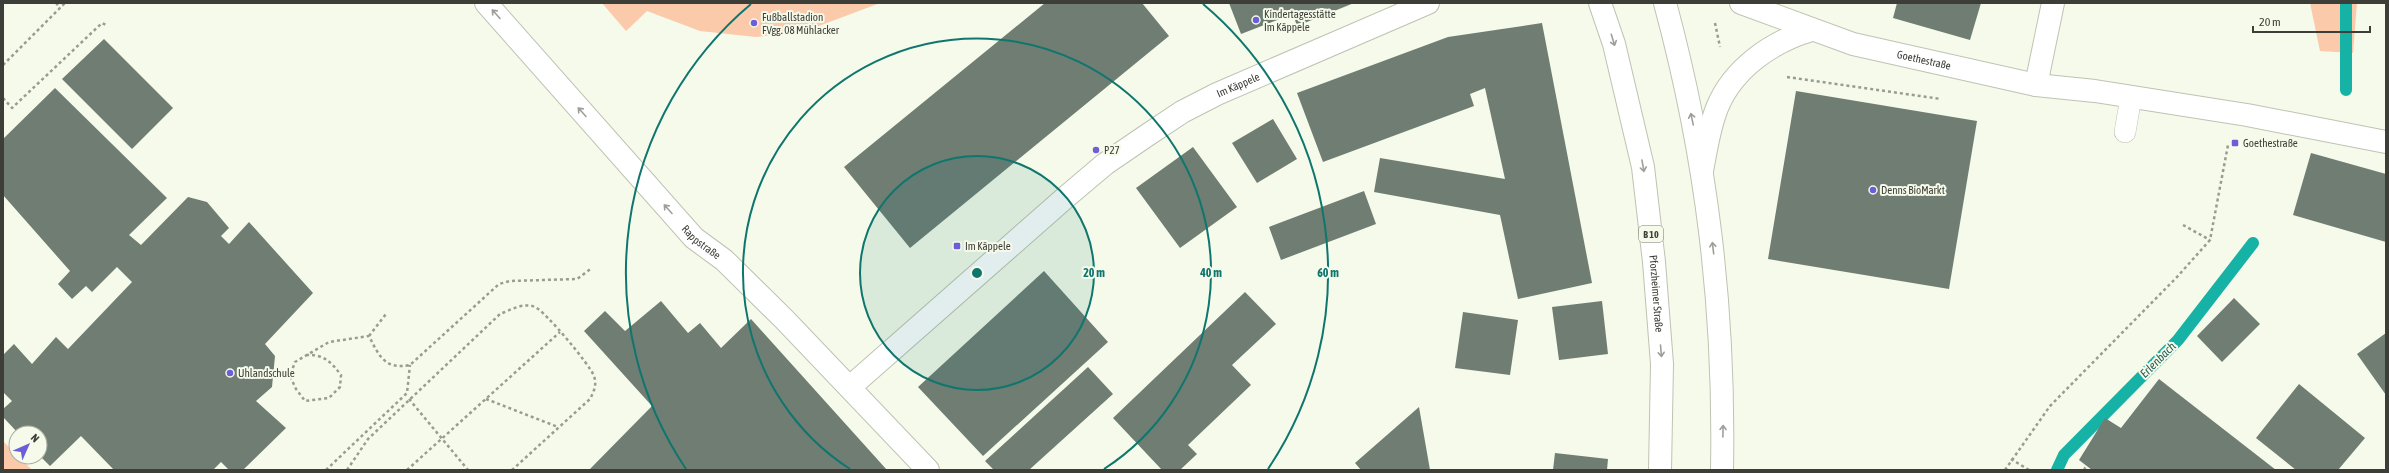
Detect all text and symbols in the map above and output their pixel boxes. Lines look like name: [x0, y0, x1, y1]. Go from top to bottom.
place label: Kindertagesstätte Im Käppele: [1264, 8, 1336, 33]
scale bar: [2253, 8, 2370, 34]
one-way arrow: [492, 10, 501, 20]
place label: Fußballstadion FVgg. 08 Mühlacker: [762, 11, 840, 36]
marker: Kindertagesstätte Im Käppele: [1251, 15, 1261, 25]
text: 20 m: [2259, 15, 2281, 29]
marker: Fußballstadion FVgg. 08 Mühlacker: [749, 18, 759, 28]
one-way arrow: [1610, 33, 1617, 46]
street label: Goethestraße: [1896, 48, 1952, 72]
street label: Im Käppele: [1215, 70, 1261, 99]
one-way arrow: [578, 106, 587, 117]
one-way arrow: [1687, 113, 1695, 126]
place label: Goethestraße: [2243, 137, 2298, 149]
marker: Goethestraße: [2230, 138, 2240, 148]
place label: P27: [1104, 144, 1120, 156]
marker: P27: [1091, 145, 1101, 155]
one-way arrow: [1639, 160, 1647, 173]
place label: Denns BioMarkt: [1881, 184, 1945, 196]
marker: Denns BioMarkt: [1868, 185, 1878, 195]
one-way arrow: [664, 204, 673, 214]
street label: Rappstraße: [680, 223, 723, 261]
road number: B 10: [1639, 226, 1663, 242]
place label: Im Käppele: [965, 240, 1011, 252]
marker: Im Käppele: [952, 241, 962, 251]
one-way arrow: [1709, 242, 1717, 255]
street label: Pforzheimer Straße: [1647, 254, 1665, 333]
centre of rings: [970, 266, 984, 280]
text: 20 m: [1083, 266, 1105, 280]
text: 40 m: [1199, 266, 1222, 280]
text: 60 m: [1317, 266, 1339, 280]
water label: Erlenbach: [2137, 339, 2179, 381]
one-way arrow: [1658, 344, 1665, 357]
place label: Uhlandschule: [238, 367, 295, 379]
marker: Uhlandschule: [225, 368, 235, 378]
north arrow: [8, 425, 48, 465]
one-way arrow: [1719, 425, 1727, 438]
text: N: [29, 431, 42, 444]

